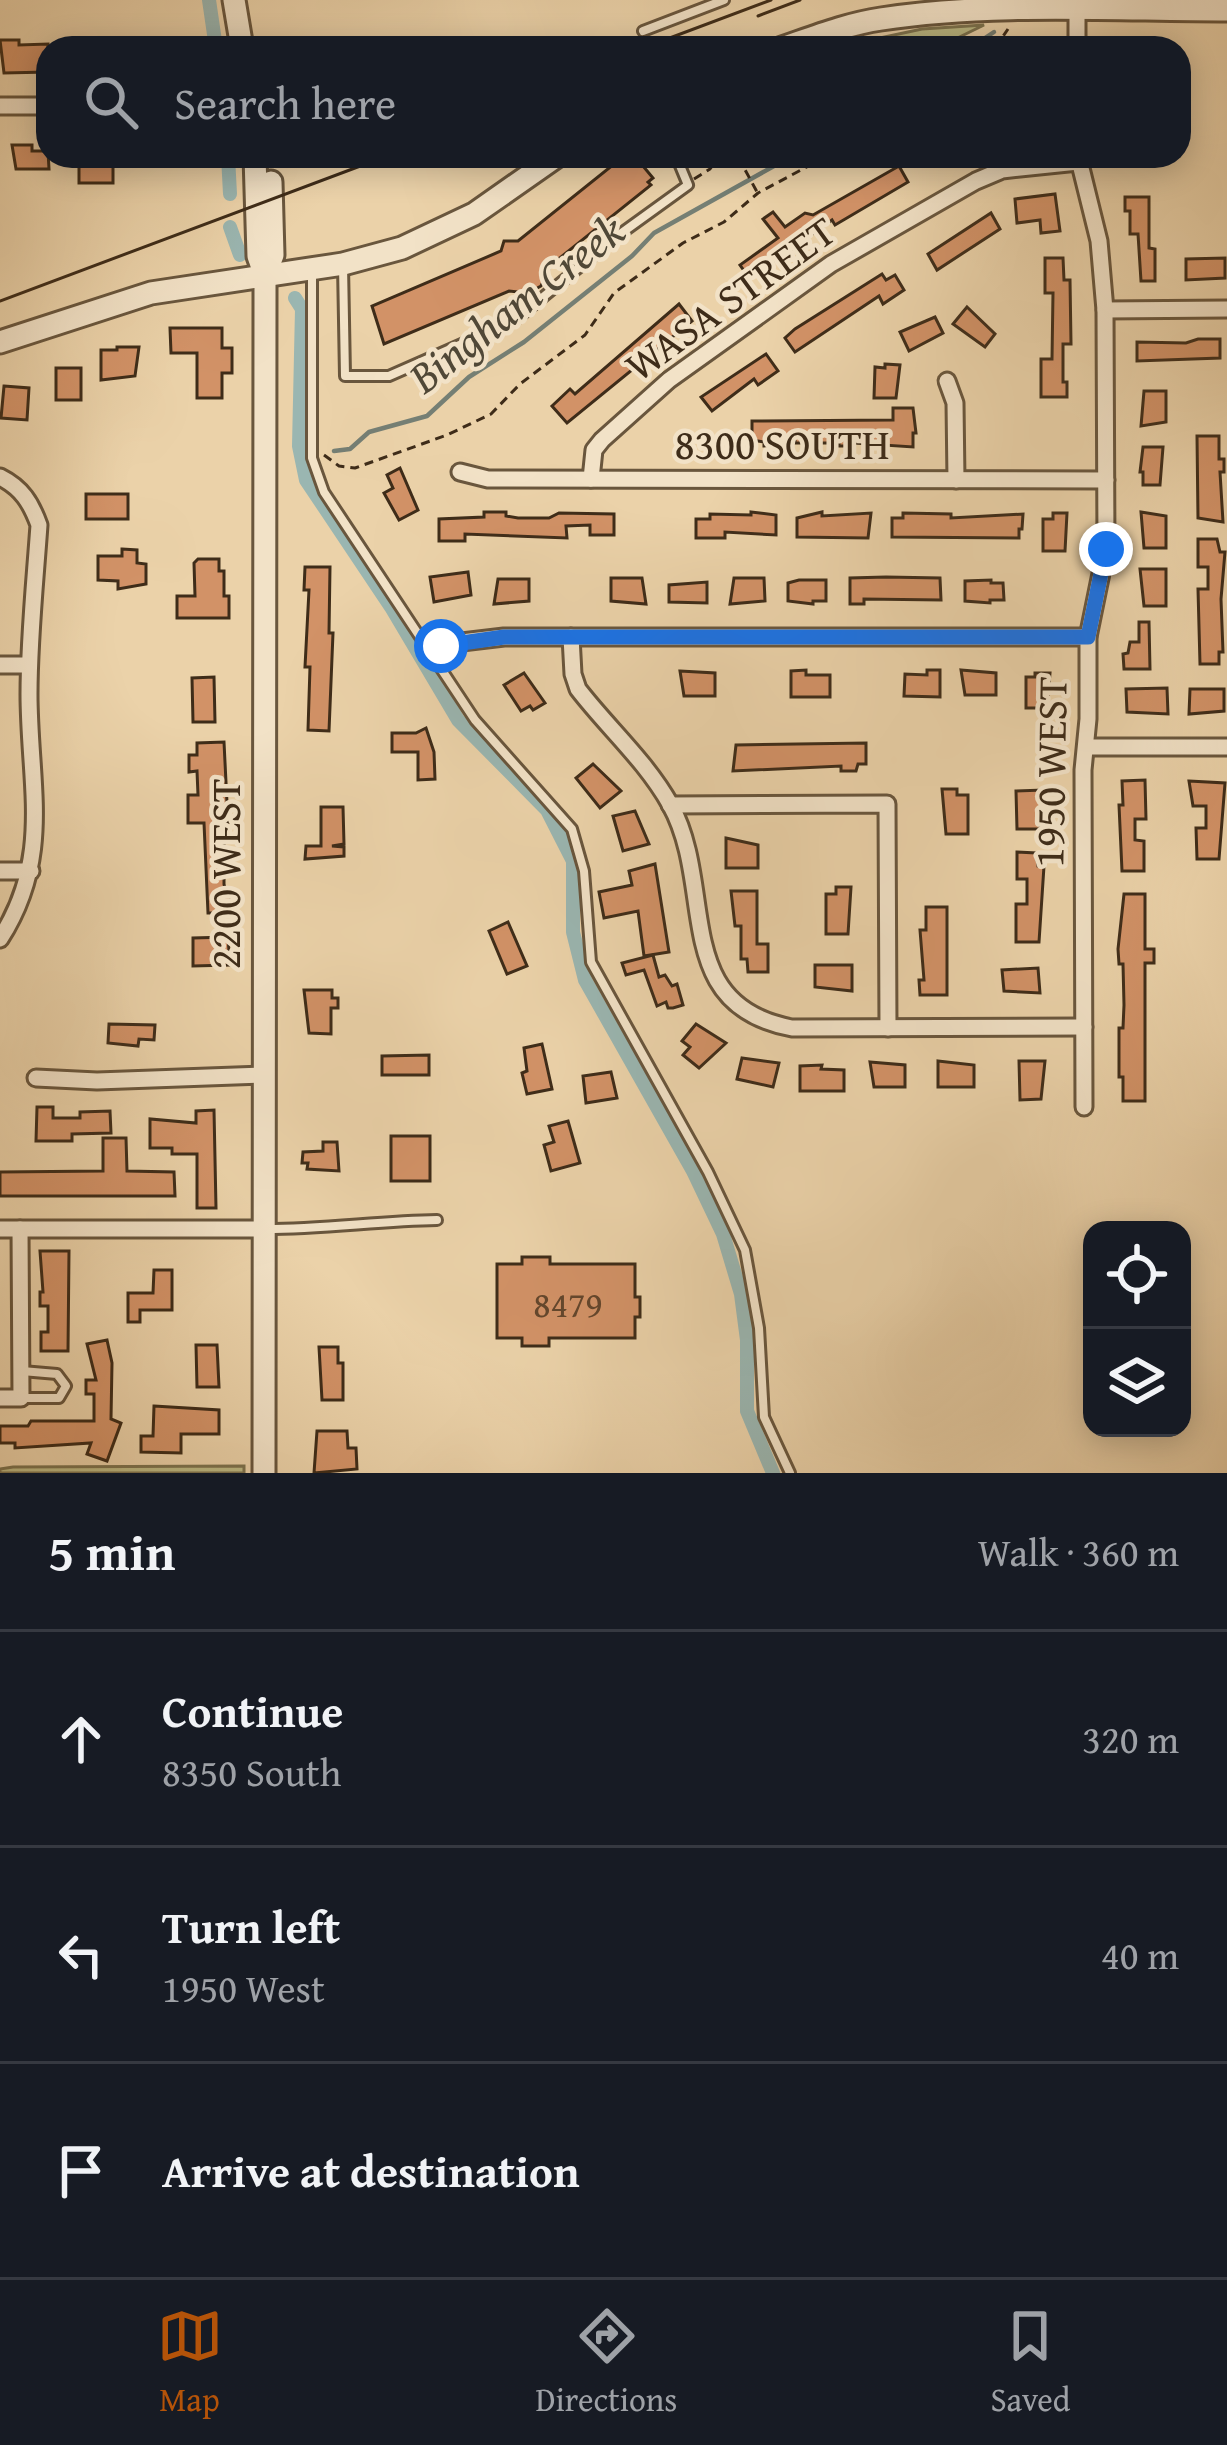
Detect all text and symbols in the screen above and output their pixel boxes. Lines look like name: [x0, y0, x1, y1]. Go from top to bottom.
search box: [36, 36, 1191, 168]
icon: search: [78, 69, 144, 135]
text: Search here: [174, 70, 396, 135]
water label: Bingham Creek: [393, 197, 638, 408]
street label: WASA STREET: [612, 200, 848, 395]
street label: 8300 SOUTH: [674, 413, 890, 474]
route end: [1079, 522, 1133, 576]
route start: [414, 619, 468, 673]
street label: 1950 WEST: [1017, 676, 1082, 868]
street label: 2200 WEST: [194, 778, 255, 970]
map controls: [1083, 1221, 1191, 1437]
button: locate: [1083, 1221, 1191, 1329]
house number: 8479: [533, 1277, 603, 1330]
button: layers: [1083, 1329, 1191, 1437]
text: 5 min: [48, 1514, 175, 1589]
text: Walk · 360 m: [978, 1523, 1179, 1580]
text: Continue: [162, 1678, 343, 1743]
icon: ahead: [48, 1706, 114, 1772]
text: 320 m: [1082, 1710, 1179, 1767]
text: 8350 South: [162, 1743, 341, 1800]
text: Turn left: [162, 1894, 340, 1959]
icon: left: [48, 1922, 114, 1988]
text: 40 m: [1101, 1926, 1179, 1983]
text: 1950 West: [162, 1959, 325, 2016]
icon: arrive: [48, 2138, 114, 2204]
text: Arrive at destination: [162, 2138, 580, 2203]
tab: Map: [157, 2303, 223, 2423]
tab: Directions: [536, 2303, 677, 2423]
tab: Saved: [991, 2303, 1070, 2423]

